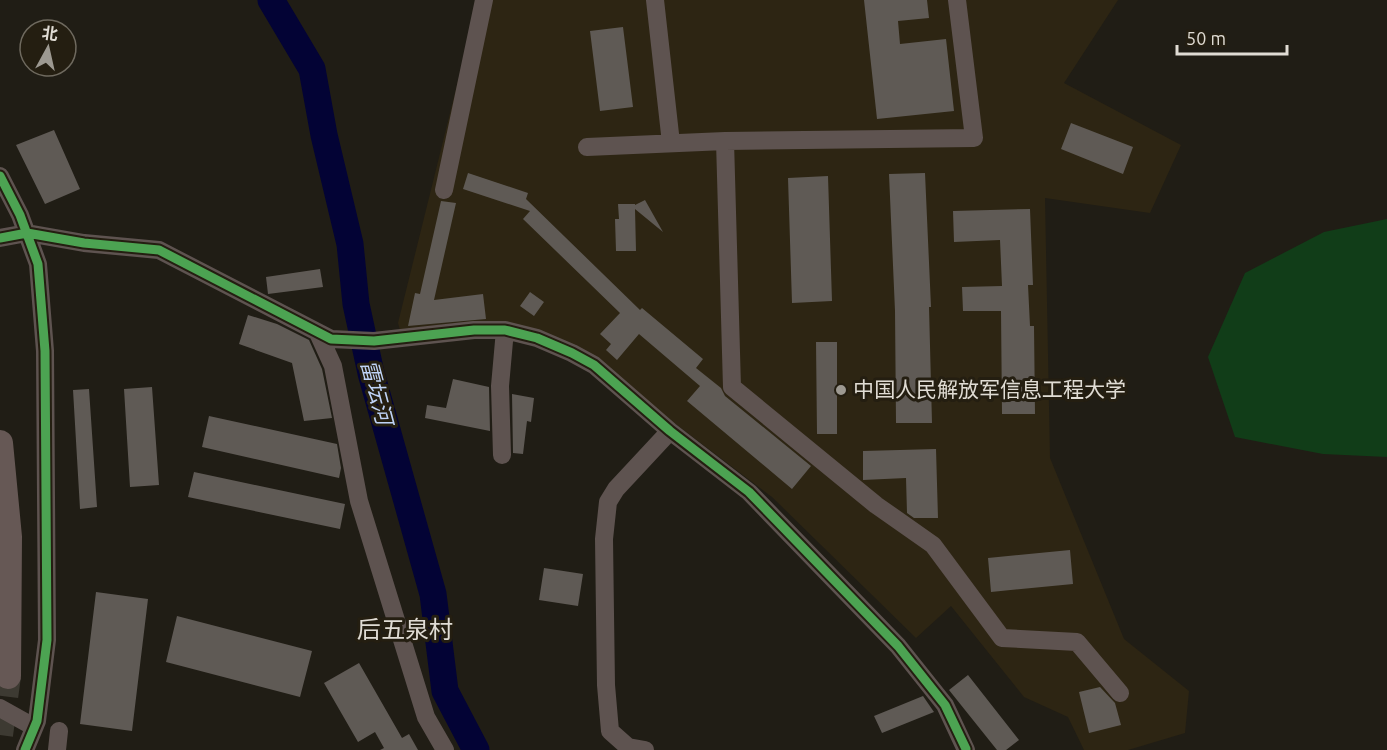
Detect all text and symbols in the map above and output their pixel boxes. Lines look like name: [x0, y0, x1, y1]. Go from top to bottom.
north arrow: [18, 18, 78, 78]
scale bar: [1177, 18, 1286, 56]
text: 北: [41, 23, 59, 43]
text: 50 m: [1186, 28, 1226, 48]
water label: 雷坛河: [357, 357, 399, 431]
place label: 中国人民解放军信息工程大学: [853, 377, 1126, 401]
marker: 中国人民解放军信息工程大学: [834, 383, 848, 397]
district label: 后五泉村: [357, 616, 453, 643]

